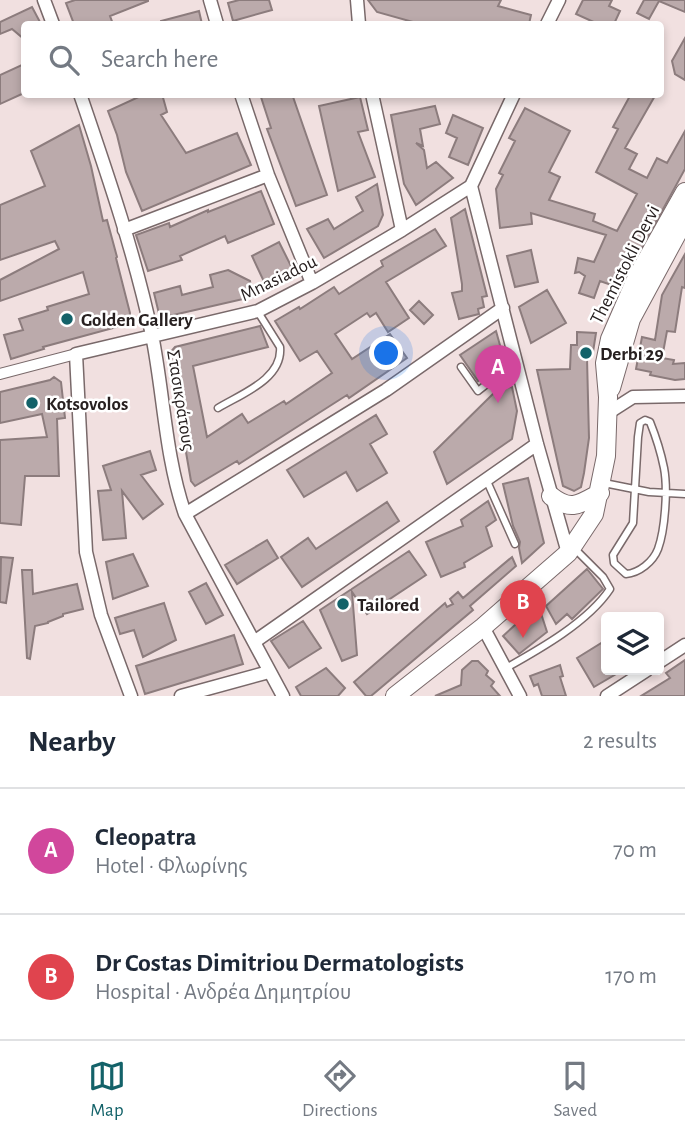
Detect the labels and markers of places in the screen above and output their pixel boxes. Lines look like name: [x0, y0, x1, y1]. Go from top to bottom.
marker: Golden Gallery: [59, 311, 75, 327]
place label: Golden Gallery: [81, 311, 193, 330]
pin: A: [475, 345, 521, 403]
marker: Derbi 29: [578, 345, 594, 361]
place label: Derbi 29: [600, 345, 664, 364]
marker: Kotsovolos: [24, 395, 40, 411]
place label: Kotsovolos: [46, 395, 128, 414]
pin: B: [500, 580, 546, 638]
marker: Tailored: [335, 596, 351, 612]
place label: Tailored: [357, 596, 419, 615]

